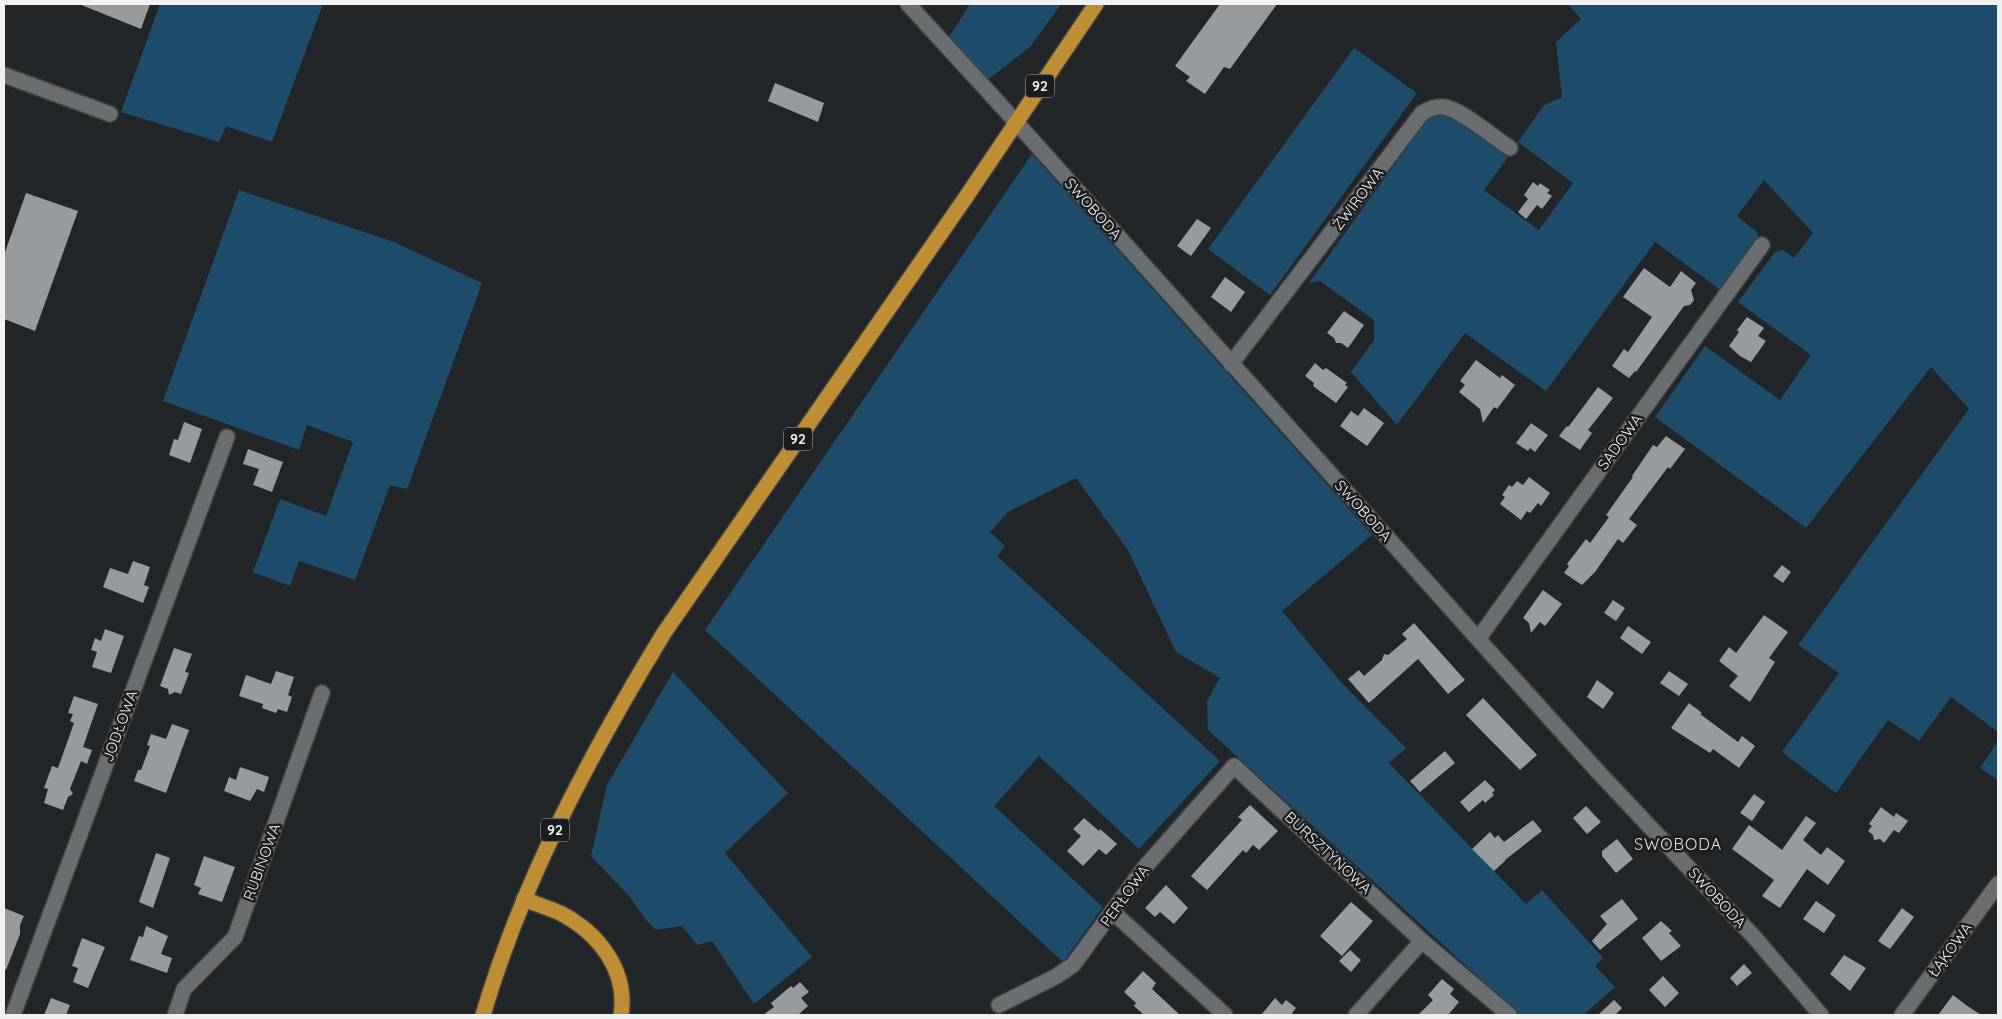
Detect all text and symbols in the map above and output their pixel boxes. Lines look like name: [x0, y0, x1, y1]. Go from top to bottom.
road number: 92: [1026, 74, 1054, 98]
street label: ŻWIROWA: [1328, 164, 1387, 234]
street label: SWOBODA: [1061, 174, 1126, 243]
street label: SADOWA: [1593, 410, 1646, 473]
road number: 92: [784, 428, 812, 450]
street label: SWOBODA: [1331, 476, 1396, 545]
street label: JODŁOWA: [98, 687, 141, 764]
street label: BURSZTYNOWA: [1281, 807, 1376, 898]
road number: 92: [541, 818, 569, 842]
street label: RUBINOWA: [239, 821, 284, 903]
district label: SWOBODA: [1634, 834, 1722, 854]
street label: PERŁOWA: [1096, 861, 1153, 930]
street label: SWOBODA: [1684, 863, 1750, 932]
street label: ŁĄKOWA: [1923, 918, 1976, 981]

